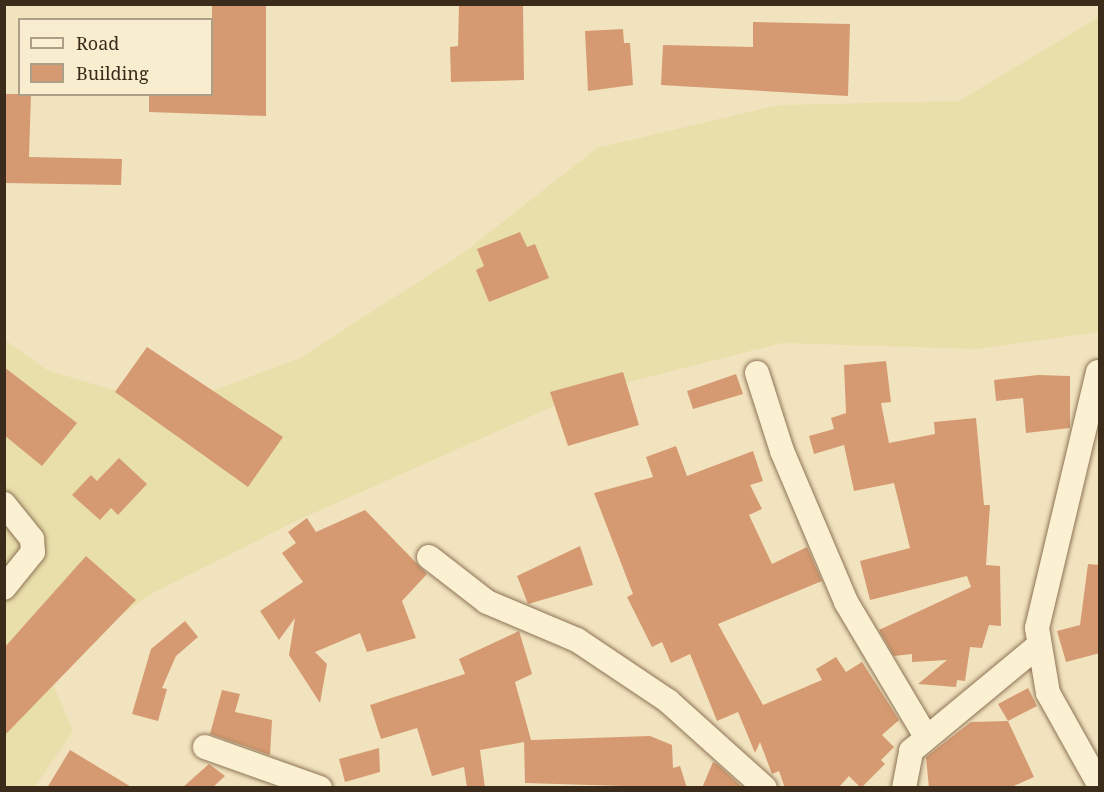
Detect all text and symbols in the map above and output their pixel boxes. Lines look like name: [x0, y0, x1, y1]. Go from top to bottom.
legend: [18, 18, 213, 96]
text: Road: [76, 31, 119, 55]
text: Building: [76, 61, 149, 85]

